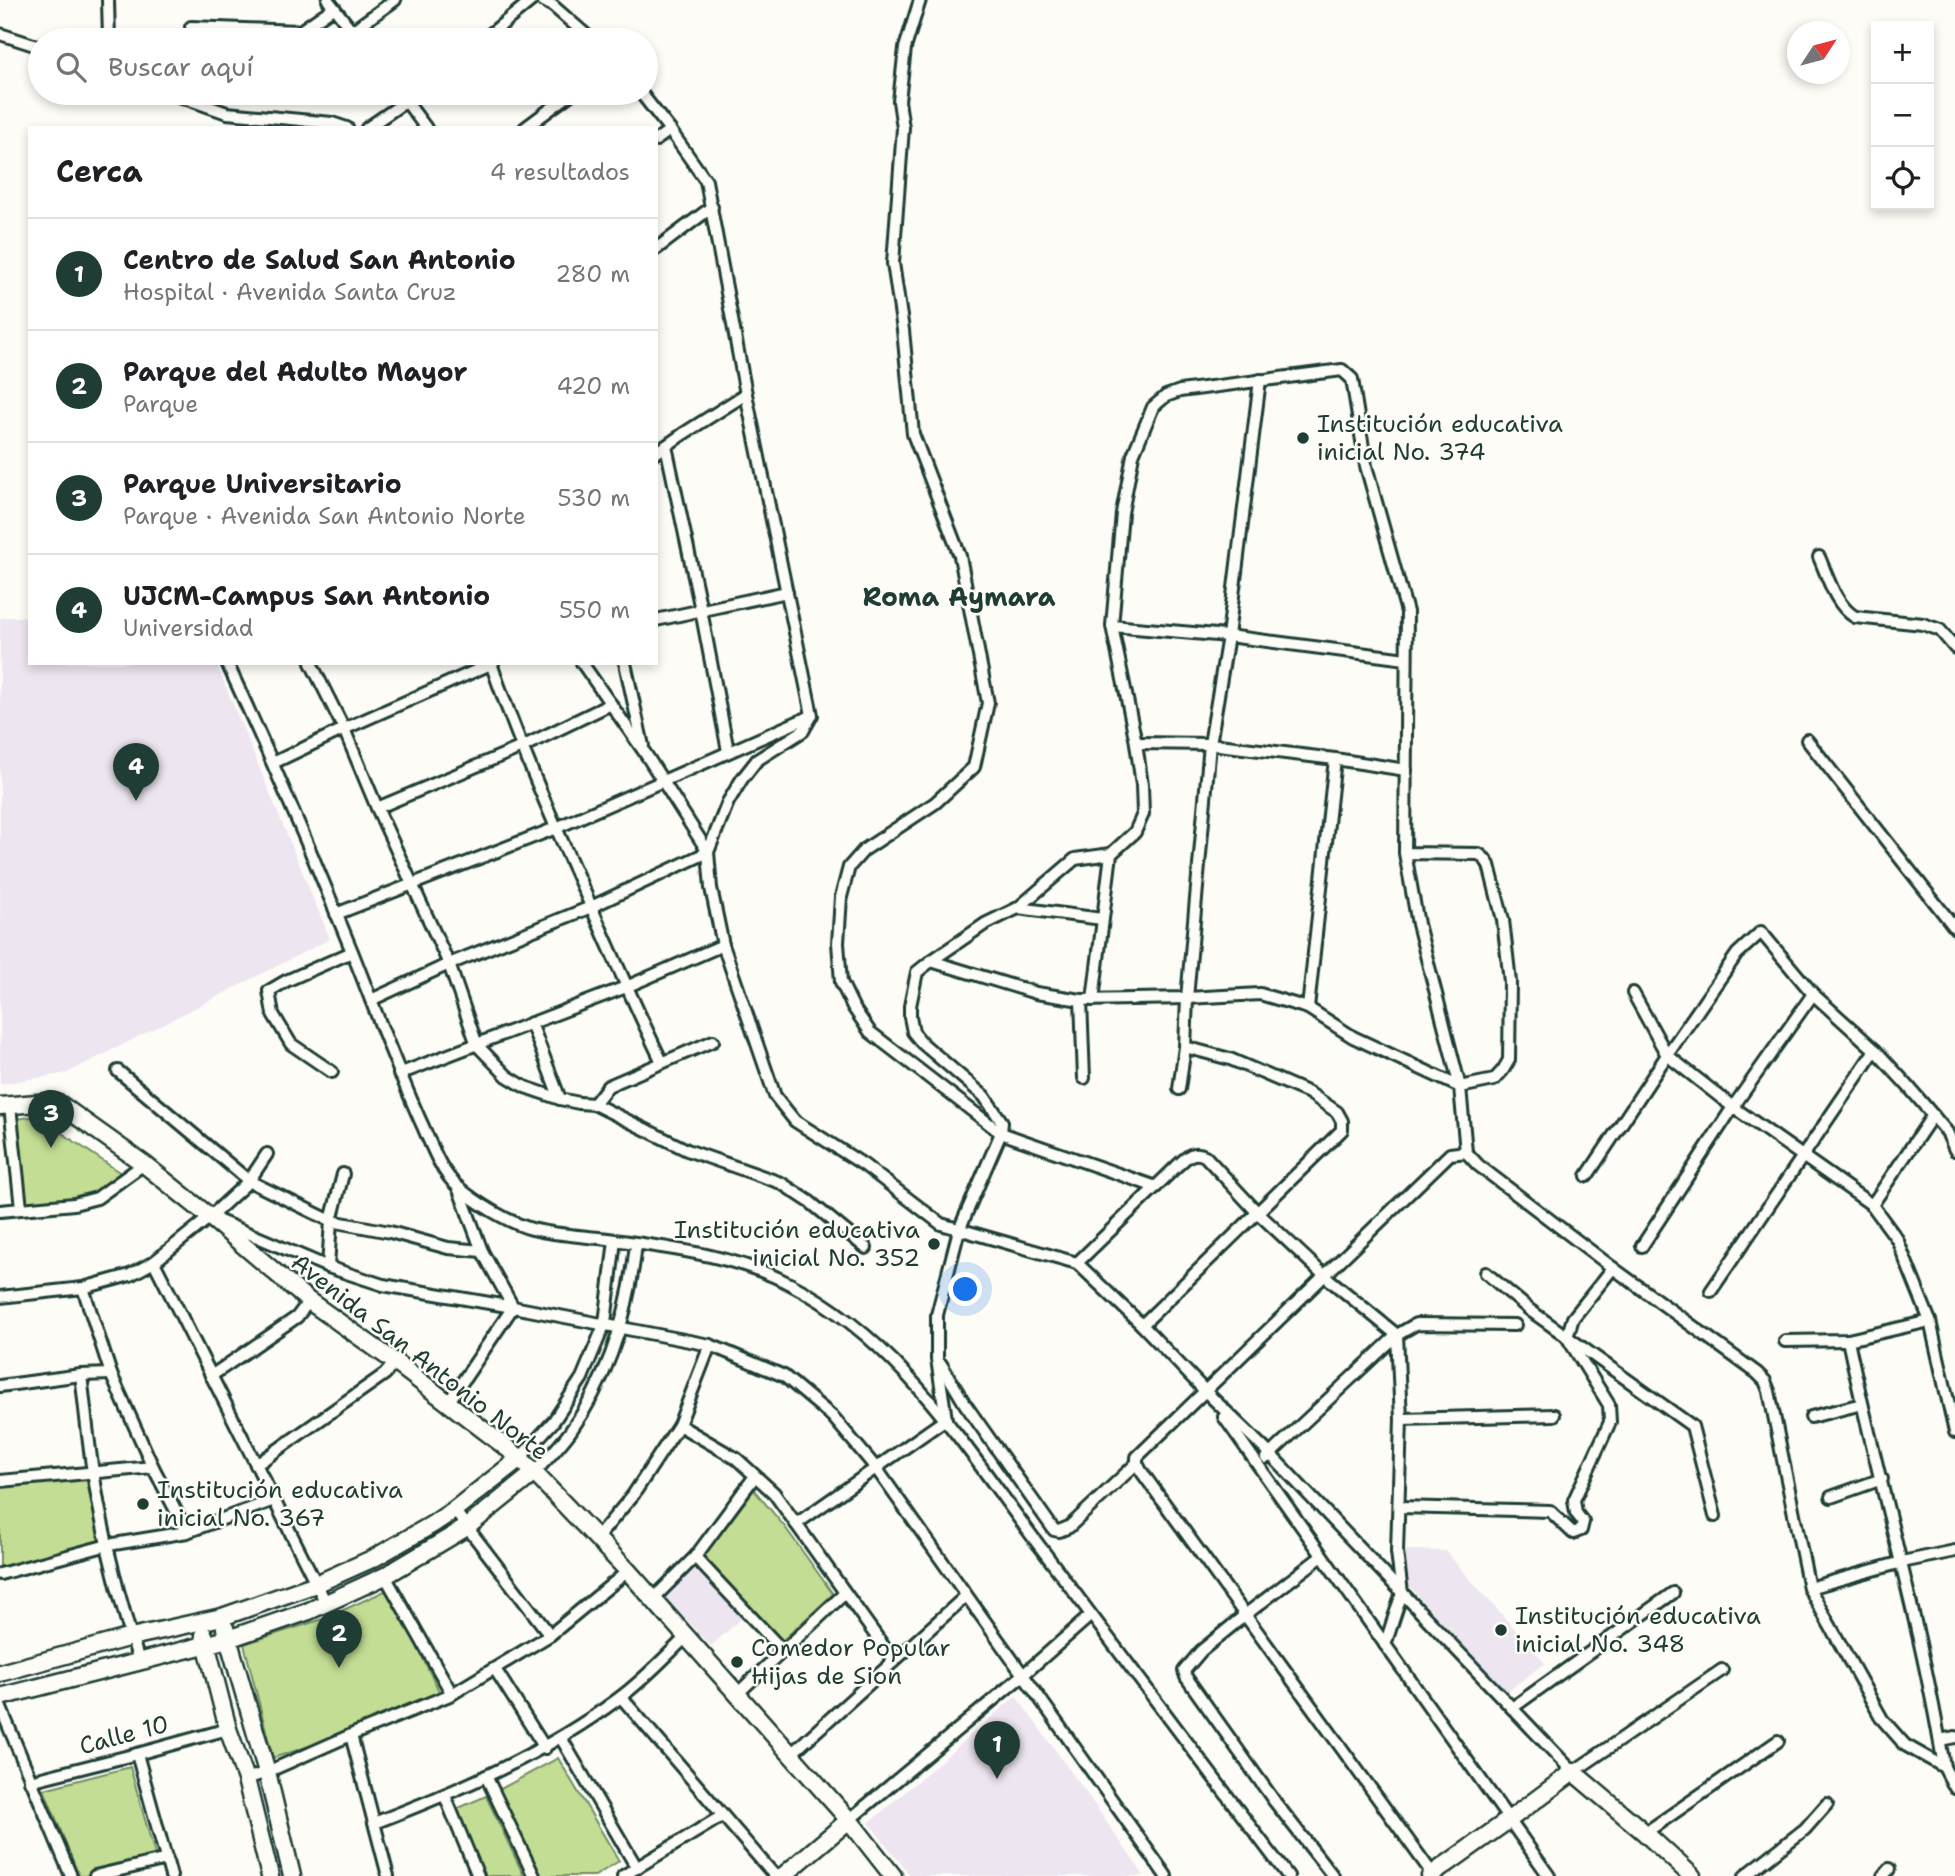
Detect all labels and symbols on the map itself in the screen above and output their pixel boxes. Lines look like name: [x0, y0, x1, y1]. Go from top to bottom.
north arrow: [1787, 21, 1850, 84]
place label: Institución educativa inicial No. 374: [1317, 408, 1563, 468]
marker: Institución educativa inicial No. 374: [1295, 430, 1311, 446]
district label: Roma Aymara: [862, 579, 1056, 614]
pin: 4: [113, 743, 159, 801]
pin: 3: [28, 1090, 74, 1148]
place label: Institución educativa inicial No. 352: [674, 1214, 920, 1274]
marker: Institución educativa inicial No. 352: [926, 1236, 942, 1252]
street label: Avenida San Antonio Norte: [285, 1246, 555, 1468]
your location: [948, 1272, 982, 1306]
place label: Institución educativa inicial No. 367: [157, 1474, 403, 1534]
marker: Institución educativa inicial No. 367: [135, 1496, 151, 1512]
place label: Institución educativa inicial No. 348: [1515, 1600, 1761, 1660]
pin: 2: [316, 1610, 362, 1668]
marker: Institución educativa inicial No. 348: [1493, 1622, 1509, 1638]
place label: Comedor Popular Hijas de Sion: [751, 1632, 951, 1692]
marker: Comedor Popular Hijas de Sion: [729, 1654, 745, 1670]
street label: Calle 10: [76, 1708, 172, 1762]
pin: 1: [974, 1721, 1020, 1779]

